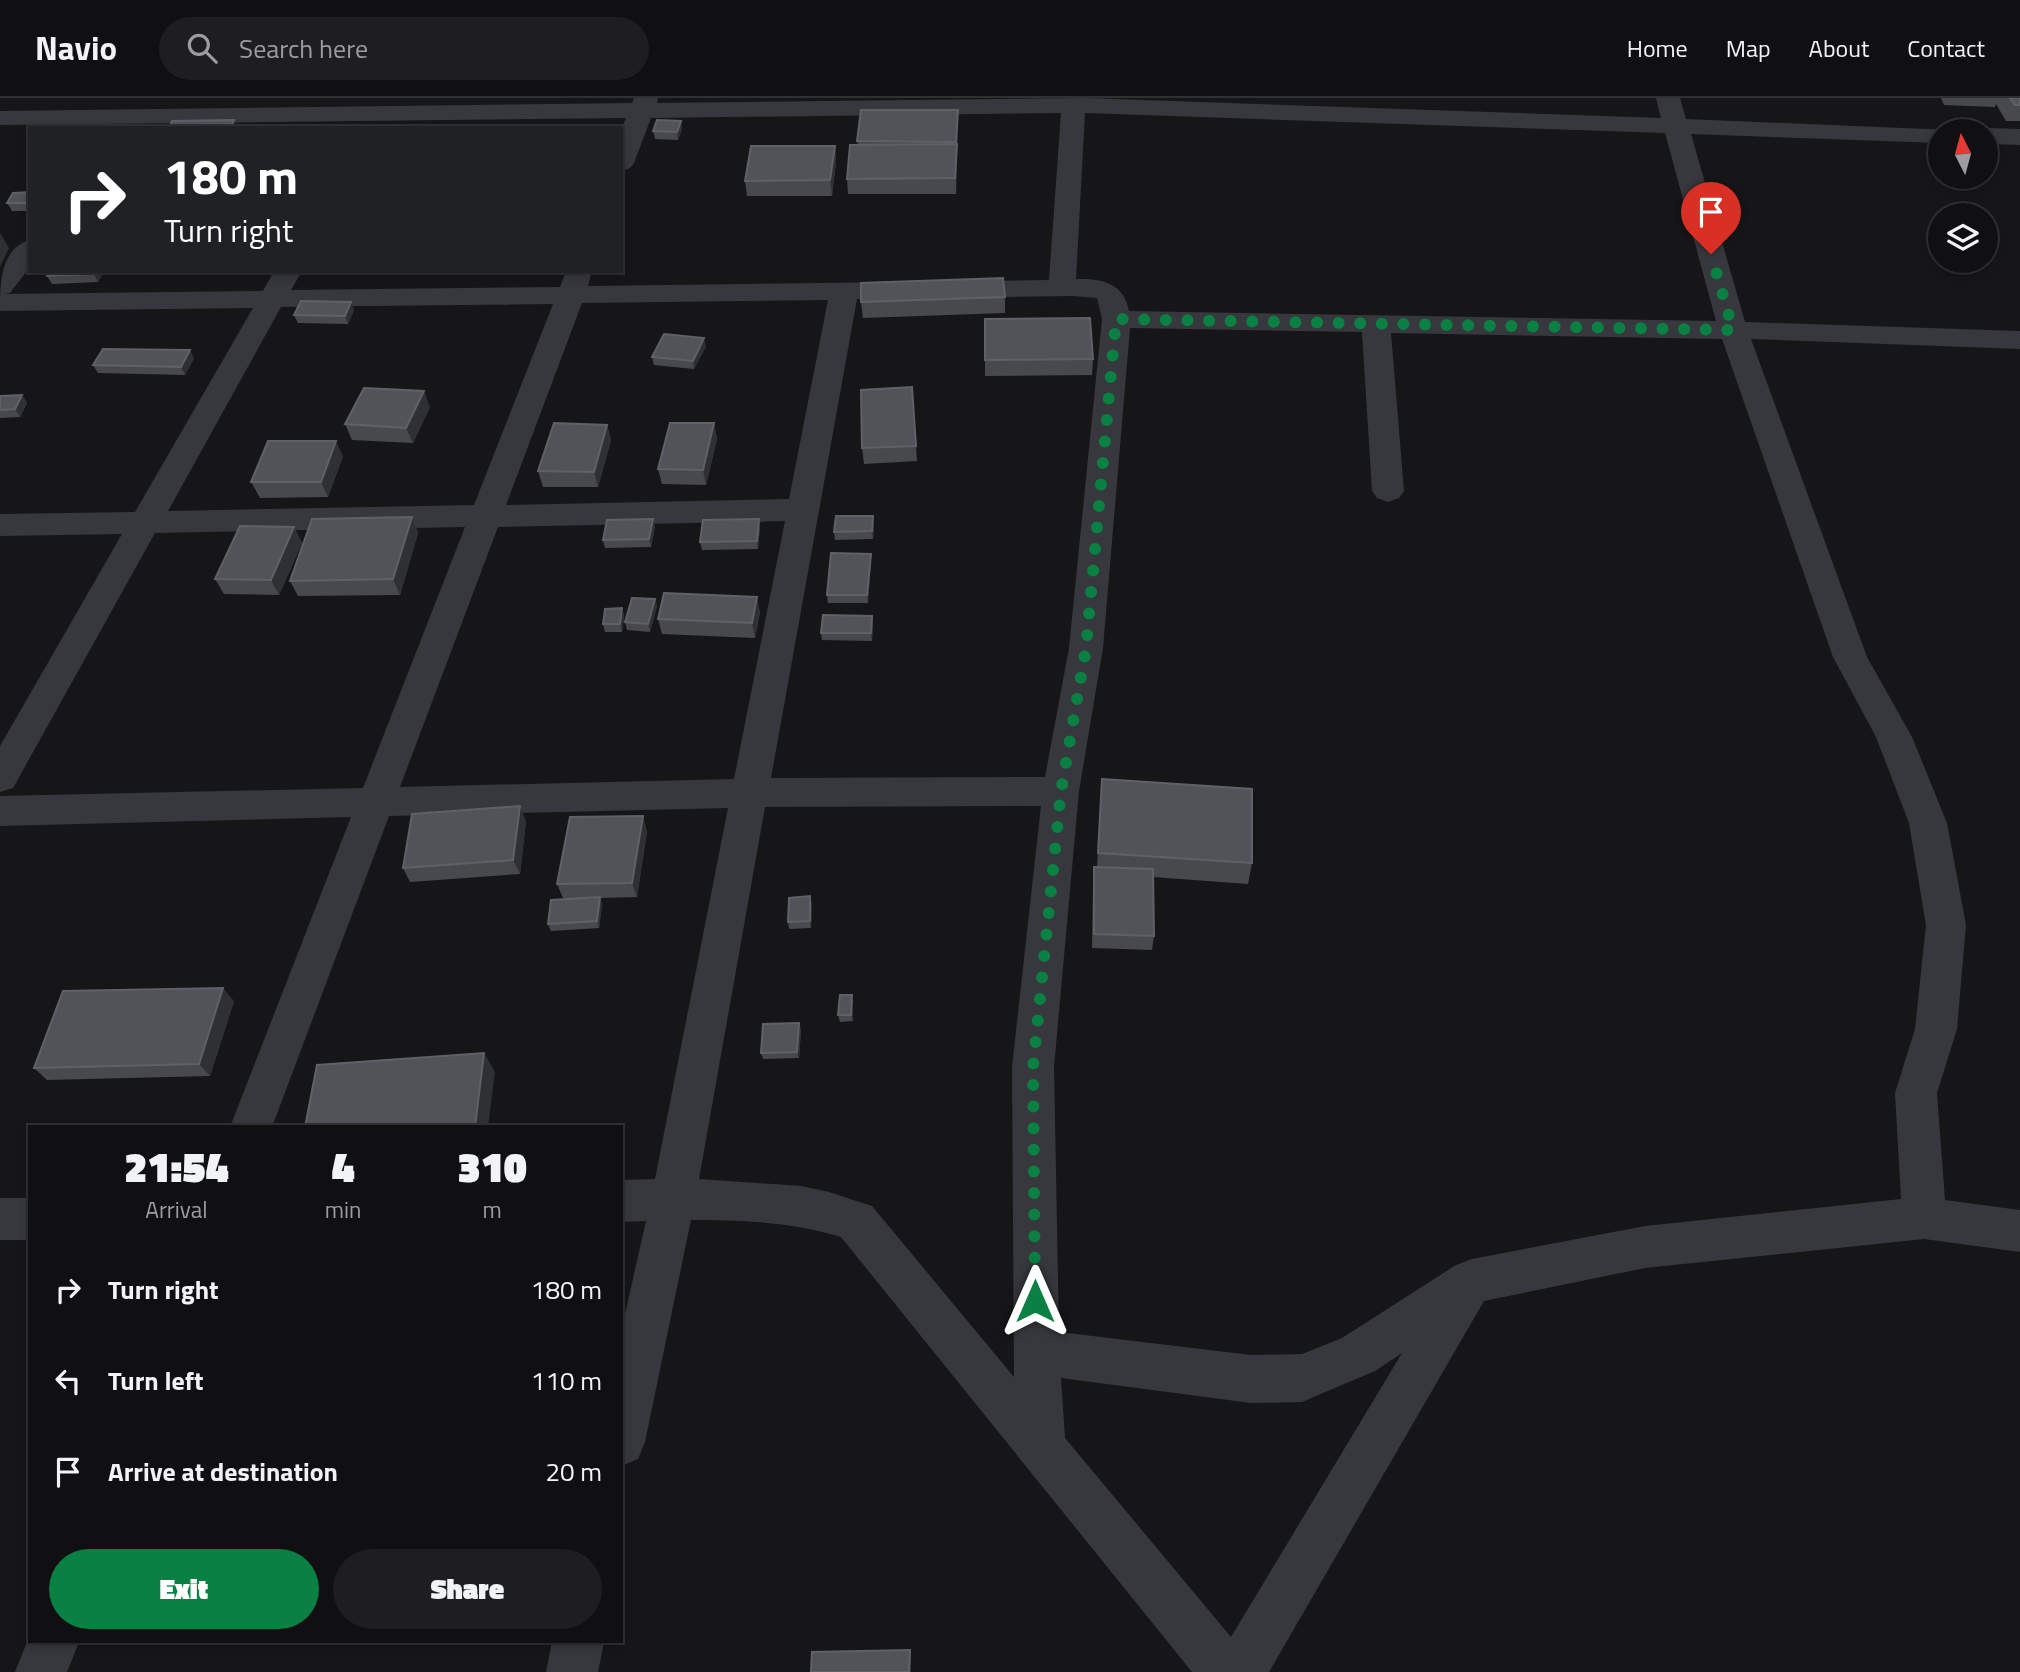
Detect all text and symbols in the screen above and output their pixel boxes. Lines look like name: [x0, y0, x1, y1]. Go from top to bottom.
search box: [159, 17, 649, 80]
text: Navio: [35, 23, 117, 73]
icon: search: [183, 29, 221, 67]
text: Search here: [239, 29, 368, 68]
text: Home: [1627, 30, 1688, 66]
text: Map: [1726, 30, 1771, 66]
text: About: [1809, 30, 1869, 66]
text: Contact: [1907, 30, 1985, 66]
north arrow: [1928, 119, 1998, 189]
map controls: [1928, 119, 1998, 273]
text: 180 m: [164, 138, 298, 213]
icon: right: [49, 154, 140, 245]
pin: [1681, 182, 1741, 254]
icon: arrive: [1692, 193, 1730, 231]
button: layers: [1928, 203, 1998, 273]
text: Turn right: [164, 206, 293, 254]
text: 21:54: [124, 1134, 229, 1198]
text: 4: [332, 1134, 355, 1198]
text: 310: [458, 1134, 527, 1198]
text: Arrival: [145, 1192, 208, 1227]
text: min: [325, 1192, 361, 1227]
text: m: [483, 1192, 502, 1227]
position arrow: [998, 1264, 1072, 1338]
text: Turn right: [108, 1270, 219, 1309]
text: 180 m: [531, 1270, 602, 1309]
icon: right: [49, 1271, 87, 1309]
text: Turn left: [108, 1361, 203, 1400]
text: 110 m: [531, 1361, 602, 1400]
icon: left: [49, 1362, 87, 1400]
text: Arrive at destination: [108, 1452, 338, 1491]
text: 20 m: [545, 1452, 602, 1491]
icon: arrive: [49, 1453, 87, 1491]
button: Exit: [49, 1549, 319, 1629]
button: Share: [333, 1549, 602, 1629]

